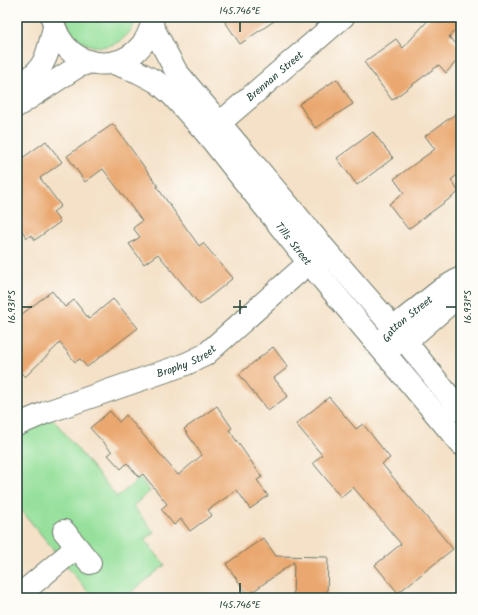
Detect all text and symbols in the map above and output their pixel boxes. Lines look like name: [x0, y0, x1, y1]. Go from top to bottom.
text: 145.746°E: [219, 3, 262, 19]
street label: Brennan Street: [242, 46, 308, 107]
street label: Tills Street: [270, 219, 316, 270]
text: 16.931°S: [4, 290, 20, 324]
text: 16.931°S: [460, 290, 476, 324]
street label: Gatton Street: [378, 291, 438, 346]
street label: Brophy Street: [154, 340, 221, 384]
text: 145.746°E: [219, 597, 262, 613]

